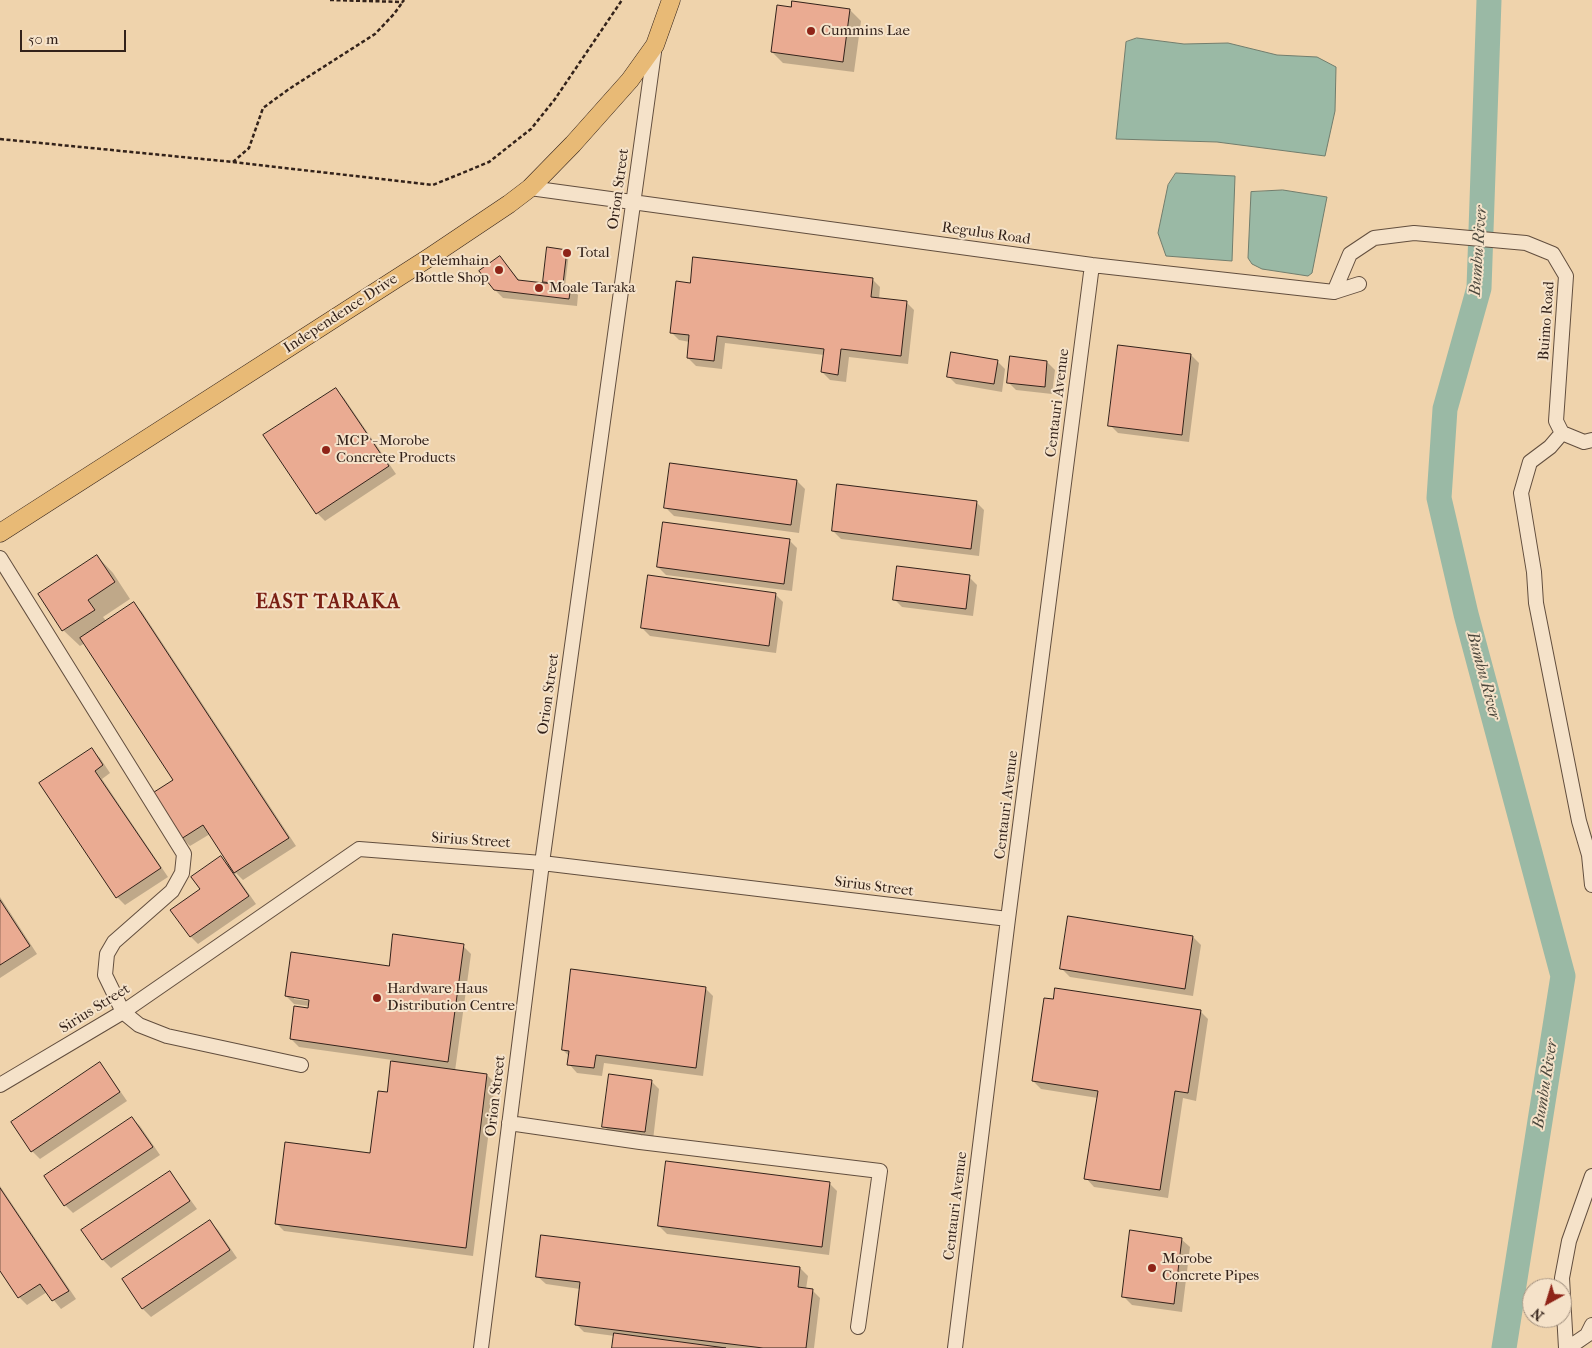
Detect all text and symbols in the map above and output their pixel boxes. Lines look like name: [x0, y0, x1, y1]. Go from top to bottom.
scale bar: [22, 20, 129, 52]
place label: Cummins Lae: [821, 22, 910, 40]
marker: Cummins Lae: [805, 25, 817, 37]
text: 50 m: [28, 30, 58, 48]
street label: Orion Street: [604, 147, 634, 231]
water label: Bumbu River: [1466, 205, 1492, 297]
street label: Regulus Road: [940, 219, 1032, 249]
place label: Total: [577, 244, 610, 262]
marker: Total: [561, 247, 573, 259]
place label: Pelemhain Bottle Shop: [414, 252, 489, 287]
marker: Pelemhain Bottle Shop: [493, 264, 505, 276]
street label: Independence Drive: [281, 270, 401, 358]
place label: Moale Taraka: [549, 279, 635, 297]
street label: Buimo Road: [1535, 281, 1559, 361]
marker: Moale Taraka: [533, 282, 545, 294]
street label: Centauri Avenue: [1042, 348, 1074, 458]
place label: MCP - Morobe Concrete Products: [336, 432, 456, 467]
marker: MCP - Morobe Concrete Products: [320, 444, 332, 456]
district label: EAST TARAKA: [254, 591, 402, 615]
water label: Bumbu River: [1462, 630, 1504, 722]
street label: Orion Street: [534, 652, 564, 736]
street label: Centauri Avenue: [991, 750, 1023, 860]
street label: Sirius Street: [431, 829, 511, 853]
street label: Sirius Street: [833, 873, 915, 901]
street label: Sirius Street: [56, 980, 134, 1038]
place label: Hardware Haus Distribution Centre: [387, 980, 515, 1015]
marker: Hardware Haus Distribution Centre: [371, 992, 383, 1004]
water label: Bumbu River: [1529, 1038, 1563, 1130]
street label: Orion Street: [482, 1054, 510, 1138]
street label: Centauri Avenue: [940, 1151, 972, 1261]
place label: Morobe Concrete Pipes: [1162, 1250, 1259, 1285]
marker: Morobe Concrete Pipes: [1146, 1262, 1158, 1274]
north arrow: [1522, 1278, 1572, 1328]
text: N: [1528, 1304, 1547, 1324]

